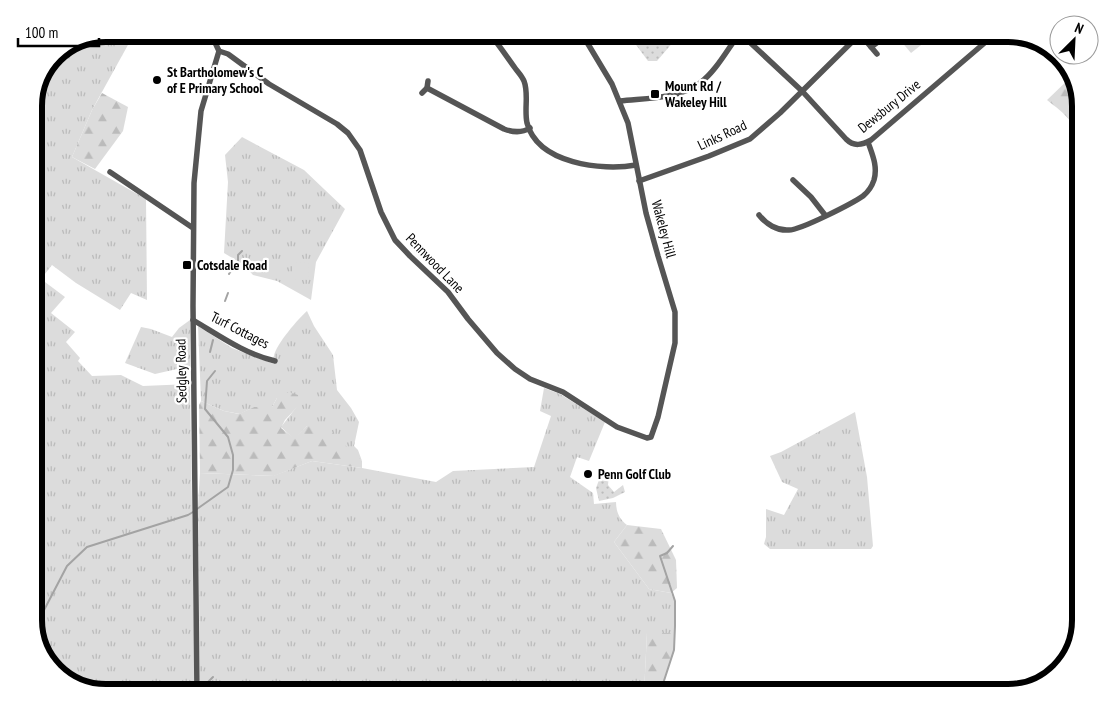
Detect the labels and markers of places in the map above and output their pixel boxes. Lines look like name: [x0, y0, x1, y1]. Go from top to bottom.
place label: St Bartholomew's C of E Primary School: [167, 63, 264, 97]
marker: St Bartholomew's C of E Primary School: [151, 74, 163, 86]
place label: Mount Rd / Wakeley Hill: [664, 77, 727, 111]
marker: Mount Rd / Wakeley Hill: [649, 88, 661, 100]
place label: Cotsdale Road: [197, 256, 267, 274]
marker: Cotsdale Road: [181, 259, 193, 271]
place label: Penn Golf Club: [598, 465, 671, 483]
marker: Penn Golf Club: [582, 468, 594, 480]

